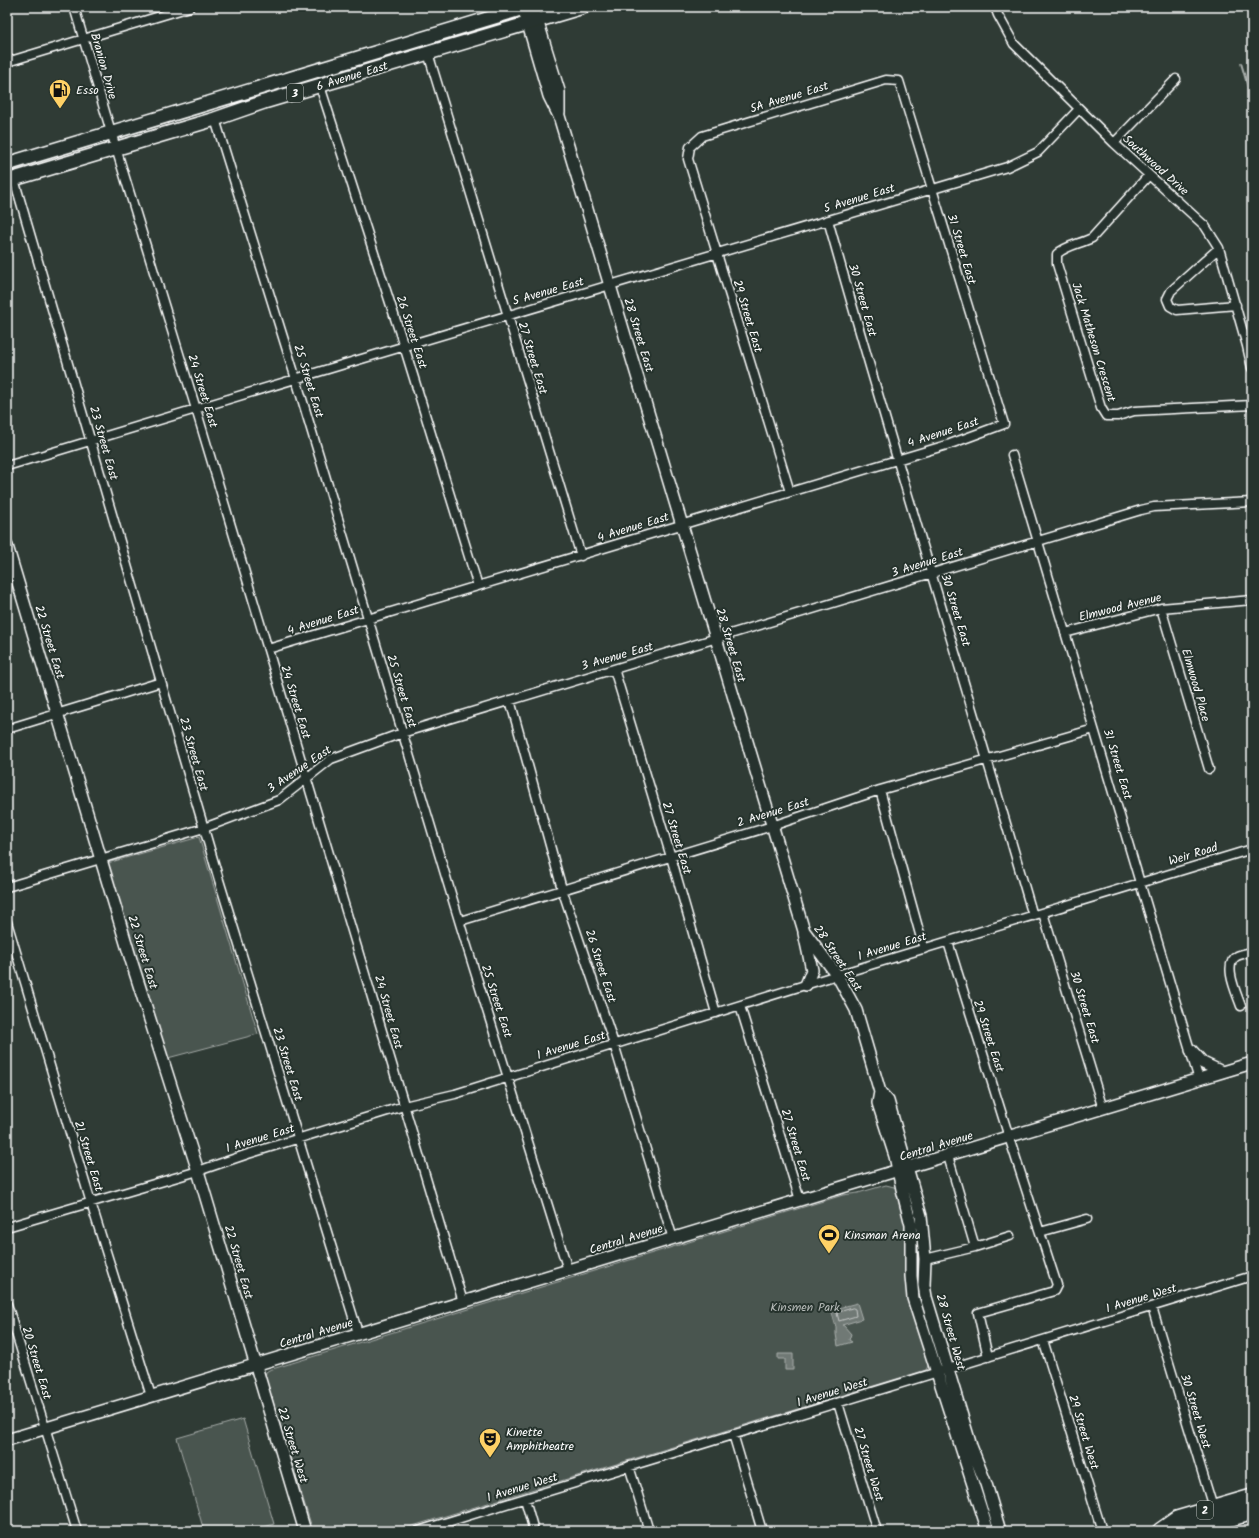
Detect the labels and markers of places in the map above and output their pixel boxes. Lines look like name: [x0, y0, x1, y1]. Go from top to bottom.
fuel station icon: Esso: [47, 77, 73, 110]
place label: Esso: [76, 81, 99, 100]
sports icon: Kinsman Arena: [816, 1222, 842, 1255]
place label: Kinsman Arena: [844, 1226, 921, 1245]
place label: Kinette Amphitheatre: [506, 1423, 575, 1456]
theatre icon: Kinette Amphitheatre: [477, 1426, 503, 1459]

